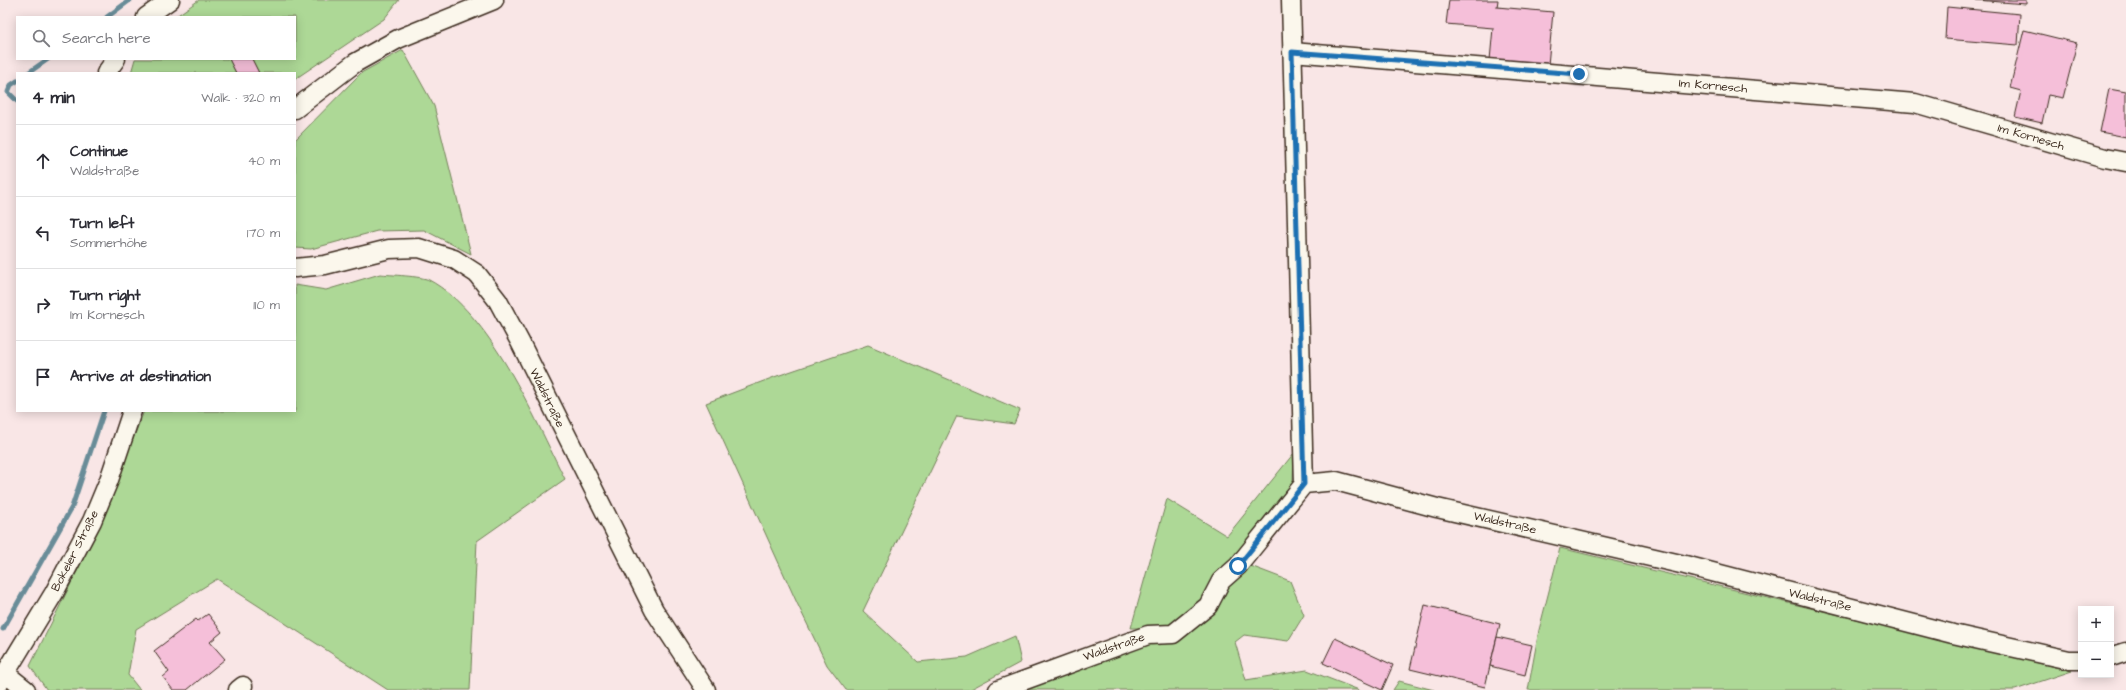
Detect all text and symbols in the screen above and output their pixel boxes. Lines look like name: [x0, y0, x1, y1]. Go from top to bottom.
search box: [16, 16, 296, 60]
icon: search: [30, 27, 52, 49]
text: Search here: [62, 28, 151, 49]
route end: [1570, 65, 1588, 83]
street label: Im Kornesch: [1678, 75, 1748, 97]
text: 4 min: [32, 86, 75, 110]
text: Walk · 320 m: [201, 89, 280, 107]
street label: Im Kornesch: [1996, 119, 2066, 155]
text: Continue: [70, 141, 128, 162]
icon: ahead: [32, 150, 54, 172]
text: 40 m: [248, 152, 280, 170]
text: Waldstraße: [70, 162, 139, 180]
text: Turn left: [70, 213, 134, 234]
icon: left: [32, 222, 54, 244]
text: 170 m: [247, 224, 280, 242]
text: Sommerhöhe: [70, 234, 147, 252]
text: Turn right: [70, 285, 141, 306]
icon: right: [32, 294, 54, 316]
text: 110 m: [253, 296, 280, 314]
text: Im Kornesch: [70, 306, 144, 324]
street label: Waldstraße: [525, 365, 569, 431]
icon: arrive: [32, 366, 54, 388]
text: Arrive at destination: [70, 366, 211, 387]
street label: Bokeler Straße: [47, 507, 103, 595]
street label: Waldstraße: [1472, 508, 1539, 539]
route start: [1229, 557, 1247, 575]
street label: Waldstraße: [1787, 584, 1854, 616]
map controls: [2078, 606, 2114, 678]
button: +: [2078, 606, 2114, 642]
street label: Waldstraße: [1081, 628, 1148, 665]
button: −: [2078, 642, 2114, 678]

